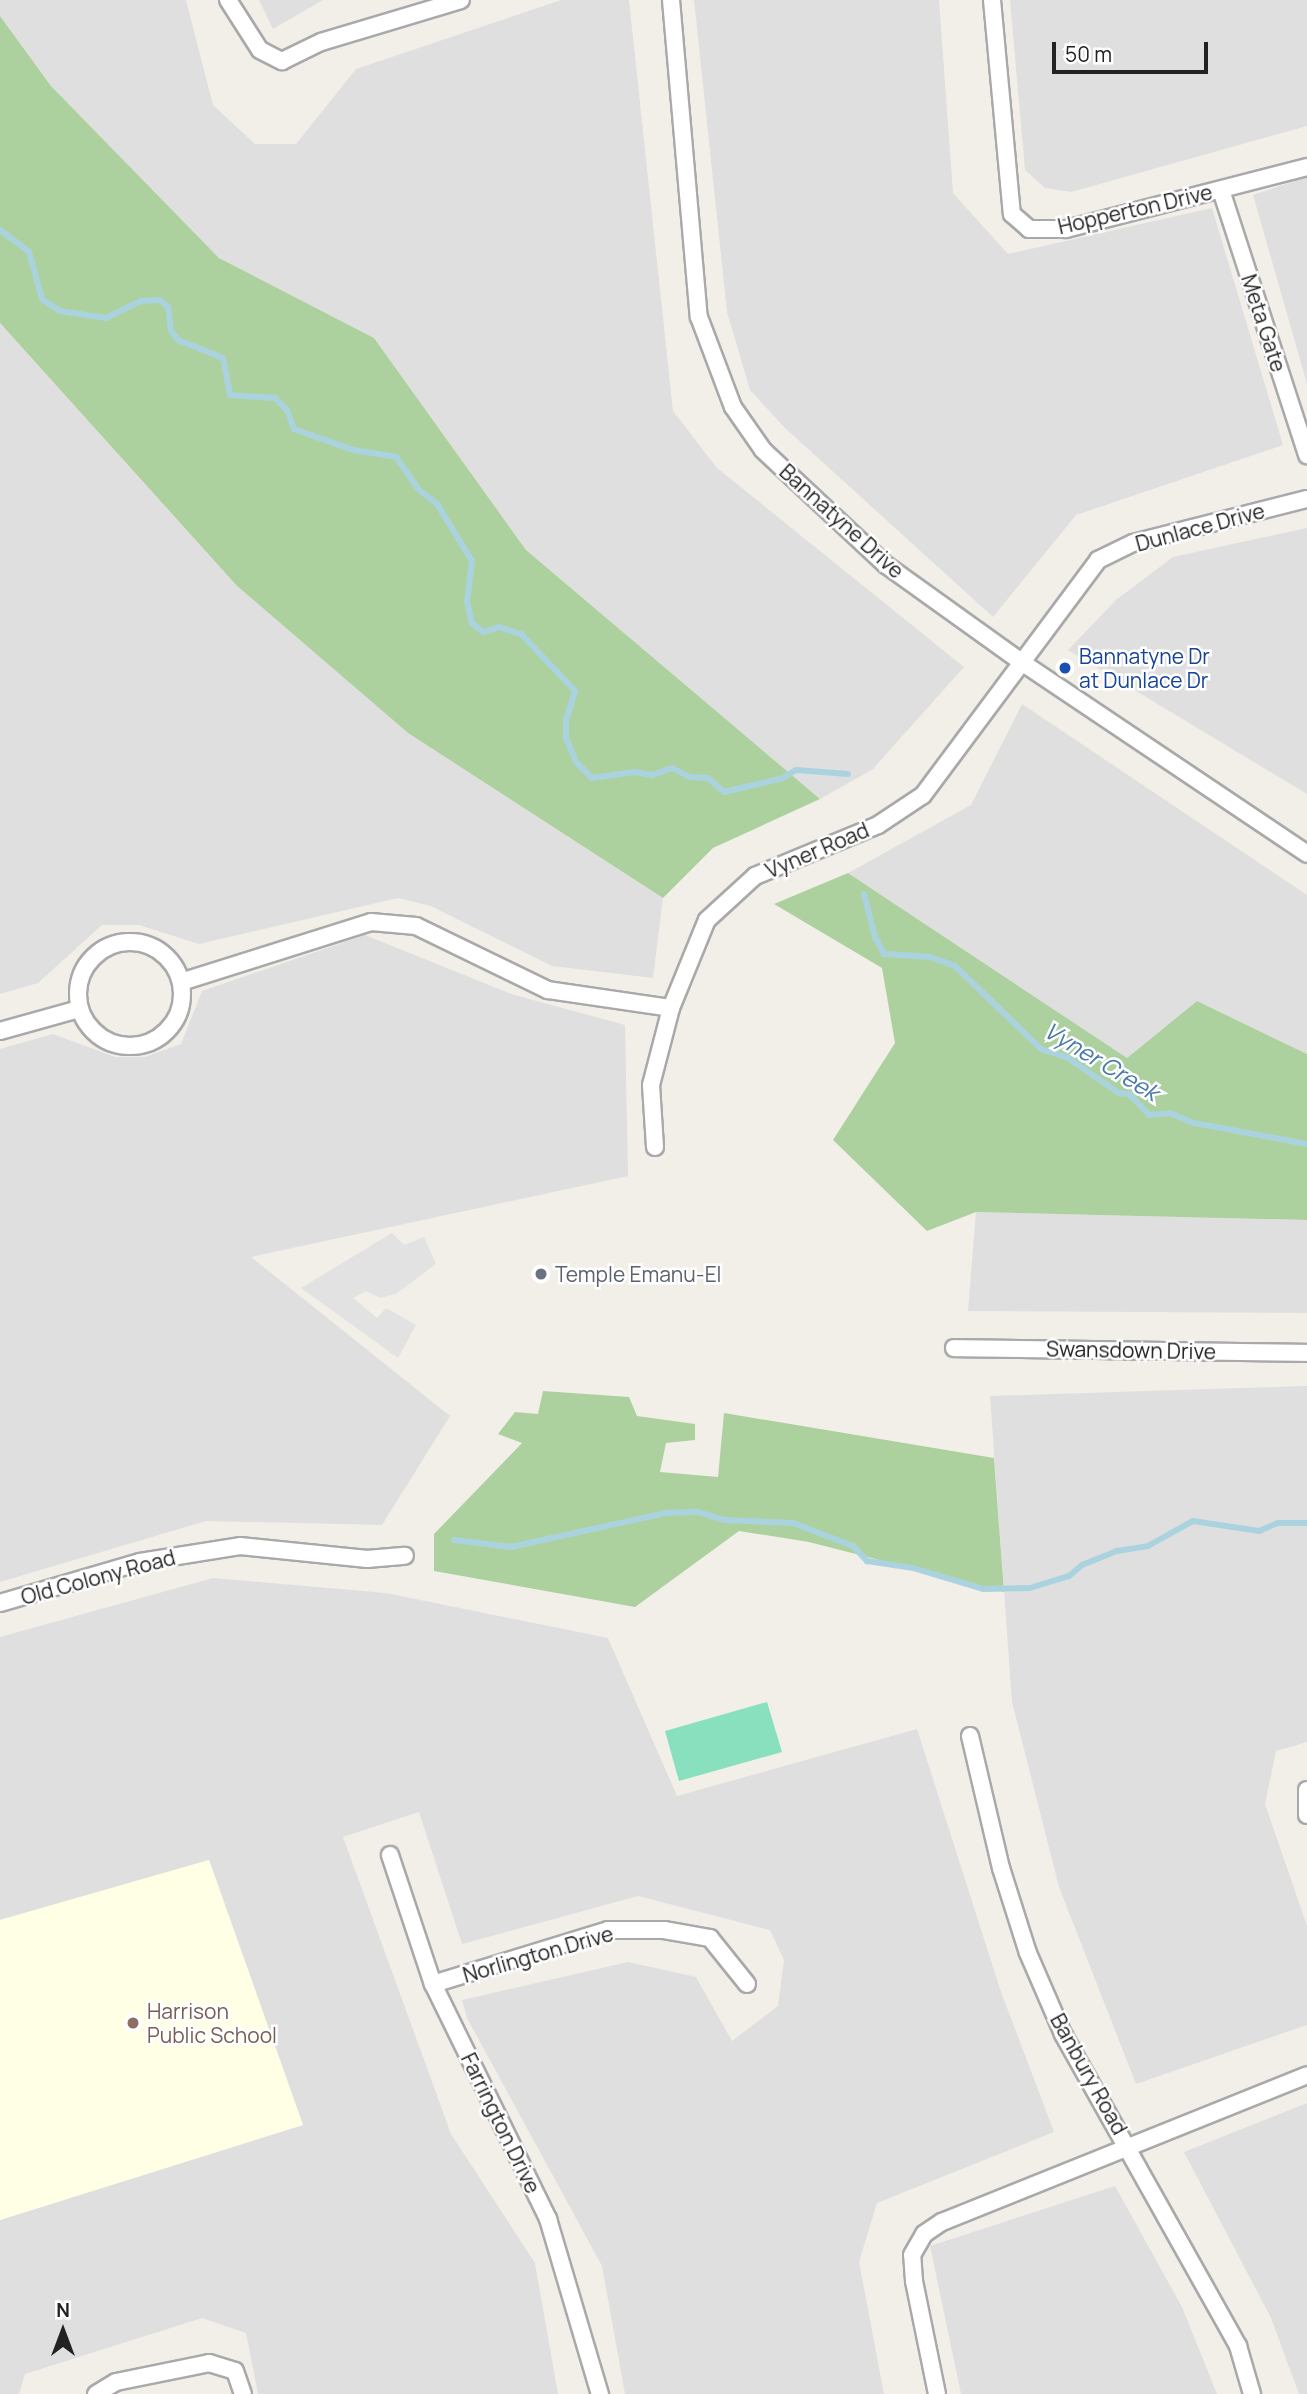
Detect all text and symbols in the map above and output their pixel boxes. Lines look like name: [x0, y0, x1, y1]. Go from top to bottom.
scale bar: [1055, 28, 1211, 72]
text: 50 m: [1065, 40, 1112, 68]
street label: Hopperton Drive: [1055, 179, 1215, 239]
street label: Meta Gate: [1236, 271, 1292, 375]
street label: Bannatyne Drive: [775, 459, 909, 583]
street label: Dunlace Drive: [1133, 498, 1267, 556]
place label: Bannatyne Dr at Dunlace Dr: [1079, 643, 1210, 693]
marker: Bannatyne Dr at Dunlace Dr: [1057, 660, 1073, 676]
street label: Vyner Road: [761, 817, 873, 883]
water label: Vyner Creek: [1040, 1016, 1164, 1106]
place label: Temple Emanu-El: [555, 1261, 722, 1287]
marker: Temple Emanu-El: [533, 1266, 549, 1282]
street label: Swansdown Drive: [1046, 1336, 1216, 1364]
street label: Old Colony Road: [18, 1544, 178, 1610]
street label: Norlington Drive: [460, 1920, 616, 1988]
place label: Harrison Public School: [147, 1998, 277, 2048]
street label: Banbury Road: [1045, 2009, 1133, 2139]
marker: Harrison Public School: [125, 2015, 141, 2031]
street label: Farrington Drive: [456, 2049, 546, 2197]
north arrow: [28, 2296, 98, 2366]
text: N: [56, 2297, 70, 2323]

